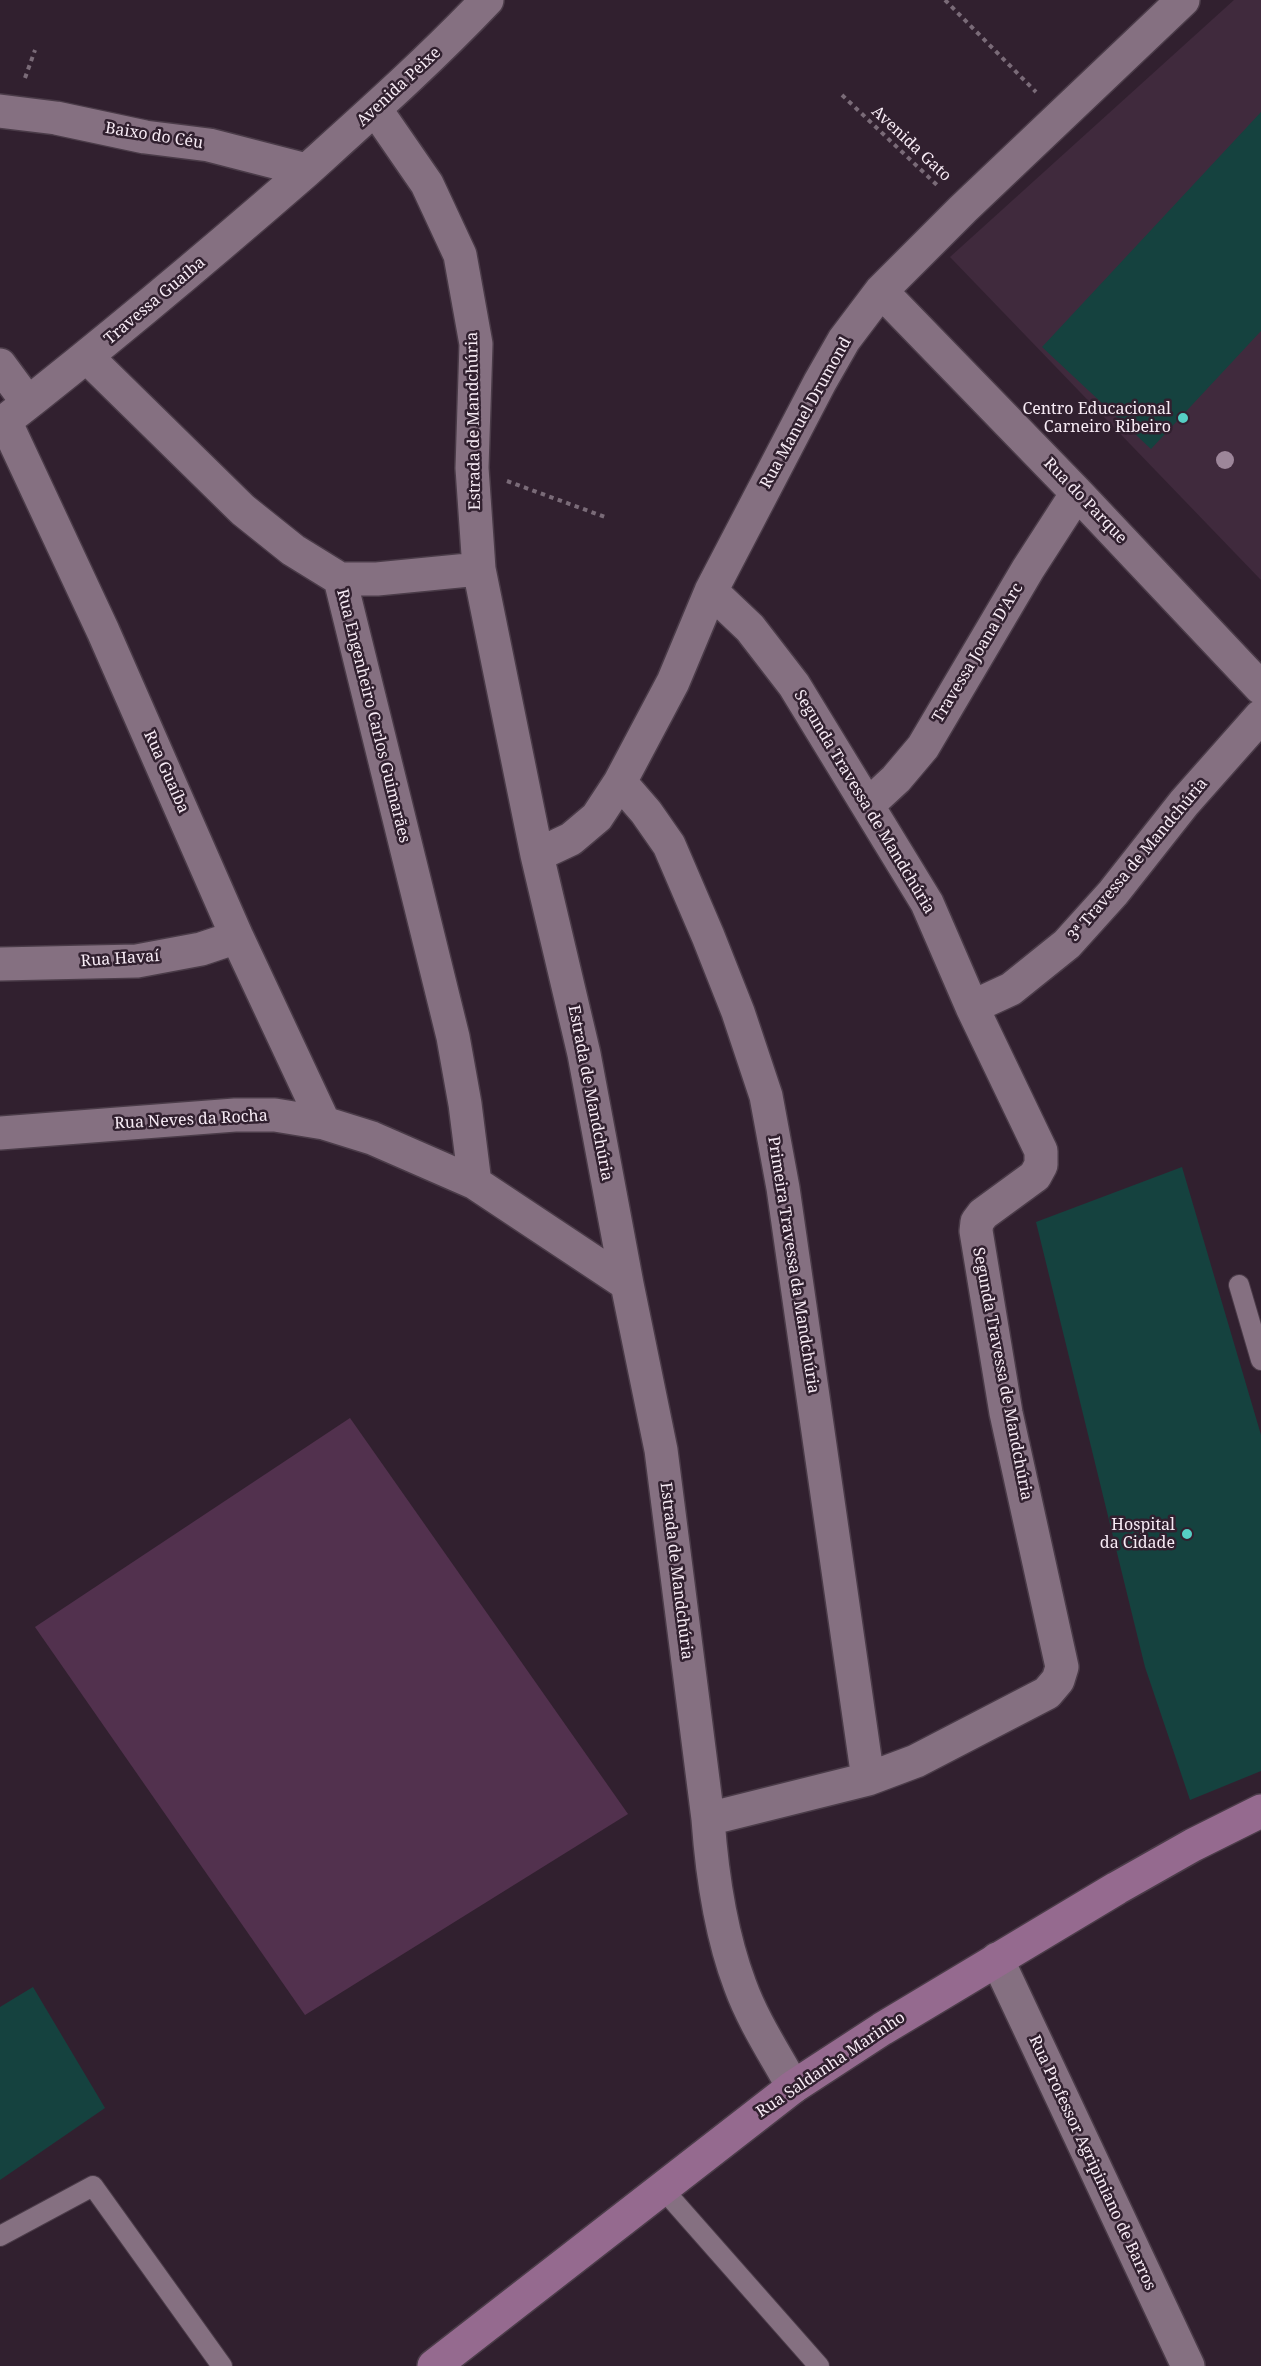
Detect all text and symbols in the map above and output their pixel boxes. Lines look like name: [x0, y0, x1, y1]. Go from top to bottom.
street label: Avenida Peixe: [353, 43, 445, 131]
street label: Avenida Gato: [867, 102, 955, 186]
street label: Baixo do Céu: [104, 119, 204, 153]
street label: Travessa Guaíba: [101, 253, 209, 349]
street label: Estrada de Mandchúria: [463, 332, 485, 510]
street label: Rua Manuel Drumond: [756, 334, 856, 492]
place label: Centro Educacional Carneiro Ribeiro: [1022, 399, 1171, 437]
marker: Centro Educacional Carneiro Ribeiro: [1176, 411, 1190, 425]
street label: Rua do Parque: [1039, 454, 1131, 548]
street label: Travessa Joana D'Arc: [929, 580, 1027, 726]
street label: Rua Engenheiro Carlos Guimarães: [332, 587, 414, 845]
street label: Segunda Travessa de Mandchúria: [789, 687, 939, 917]
street label: Rua Guaíba: [139, 728, 193, 816]
street label: 3ª Travessa de Mandchúria: [1064, 774, 1212, 946]
street label: Rua Havaí: [80, 947, 160, 971]
street label: Estrada de Mandchúria: [564, 1004, 616, 1182]
street label: Rua Neves da Rocha: [114, 1106, 268, 1134]
street label: Primeira Travessa da Mandchúria: [763, 1135, 823, 1395]
street label: Segunda Travessa de Mandchúria: [968, 1246, 1036, 1502]
street label: Estrada de Mandchúria: [656, 1481, 696, 1661]
place label: Hospital da Cidade: [1100, 1515, 1175, 1553]
marker: Hospital da Cidade: [1180, 1527, 1194, 1541]
street label: Rua Saldanha Marinho: [753, 2008, 909, 2122]
street label: Rua Professor Agripiniano de Barros: [1024, 2033, 1160, 2293]

